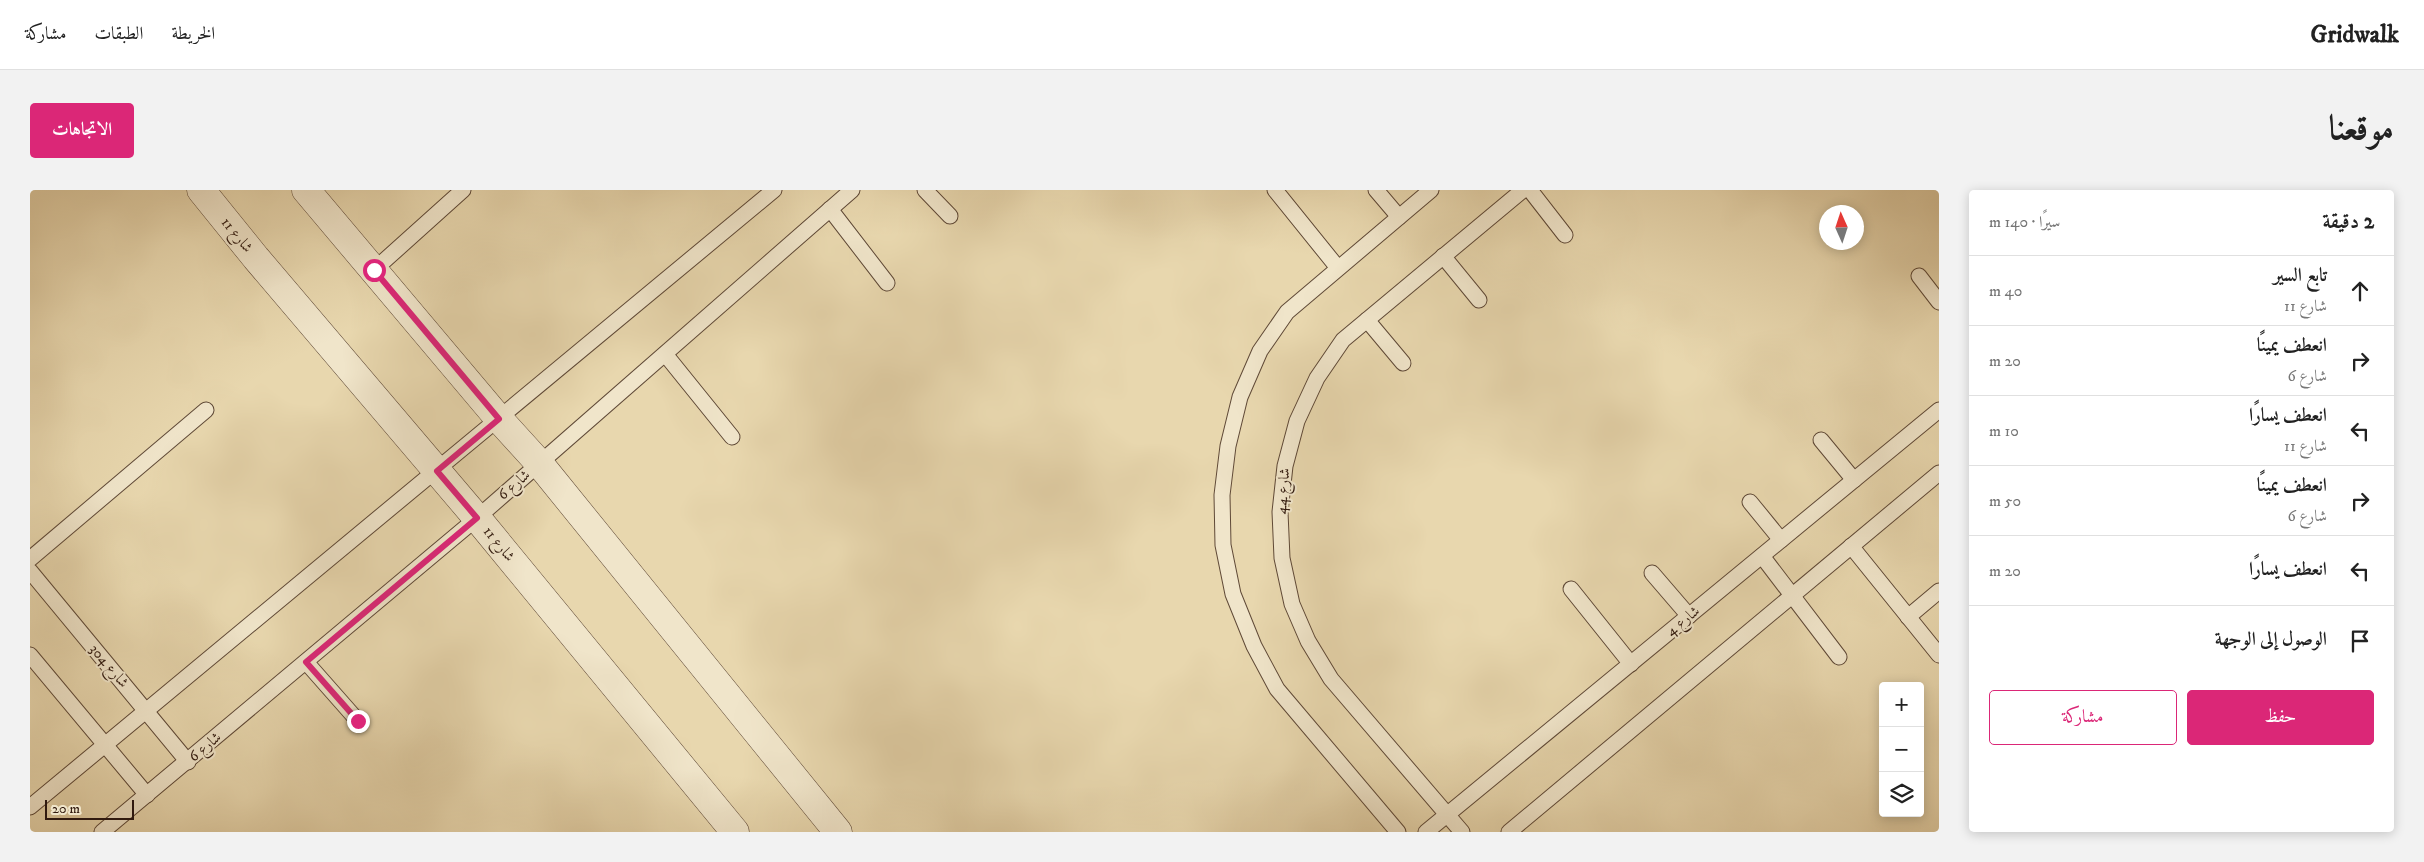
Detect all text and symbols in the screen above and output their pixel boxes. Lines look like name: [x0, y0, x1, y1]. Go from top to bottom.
text: Gridwalk: [2311, 20, 2399, 50]
text: مشاركة: [25, 23, 66, 45]
text: الطبقات: [94, 23, 143, 45]
text: الخريطة: [171, 23, 215, 45]
button: الاتجاهات: [30, 103, 134, 158]
text: موقعنا: [2329, 107, 2394, 151]
north arrow: [1819, 205, 1864, 250]
text: 2 دقيقة: [2323, 209, 2374, 235]
text: سيرًا · 140 m: [1989, 212, 2060, 232]
street label: شارع 11: [215, 213, 257, 259]
route start: [363, 259, 386, 282]
text: تابع السير: [2273, 264, 2327, 287]
icon: ahead: [2346, 277, 2374, 305]
text: 40 m: [1989, 281, 2022, 301]
text: شارع 11: [2284, 296, 2327, 316]
text: انعطف يمينًا: [2257, 334, 2327, 357]
icon: right: [2346, 347, 2374, 375]
text: 20 m: [1989, 351, 2021, 371]
text: شارع 6: [2287, 366, 2327, 386]
text: انعطف يسارًا: [2249, 404, 2327, 427]
icon: left: [2346, 417, 2374, 445]
text: 10 m: [1989, 421, 2019, 441]
text: شارع 11: [2284, 436, 2327, 456]
street label: شارع 6: [494, 466, 536, 507]
street label: شارع 44: [1272, 467, 1297, 515]
text: انعطف يمينًا: [2257, 474, 2327, 497]
icon: right: [2346, 487, 2374, 515]
text: 50 m: [1989, 491, 2021, 511]
text: شارع 6: [2287, 506, 2327, 526]
street label: شارع 11: [477, 522, 519, 568]
icon: left: [2346, 557, 2374, 585]
text: انعطف يسارًا: [2249, 558, 2327, 581]
text: 20 m: [1989, 561, 2021, 581]
street label: شارع 4: [1662, 602, 1706, 643]
icon: arrive: [2346, 627, 2374, 655]
text: الوصول إلى الوجهة: [2215, 628, 2327, 651]
street label: شارع 304: [83, 640, 133, 694]
map controls: [1879, 682, 1924, 817]
button: +: [1879, 682, 1924, 727]
button: مشاركة: [1989, 690, 2177, 745]
button: حفظ: [2187, 690, 2374, 745]
route end: [347, 710, 370, 733]
button: −: [1879, 727, 1924, 772]
street label: شارع 6: [185, 728, 227, 768]
button: layers: [1879, 772, 1924, 817]
scale bar: [45, 797, 134, 820]
text: 20 m: [52, 800, 80, 818]

